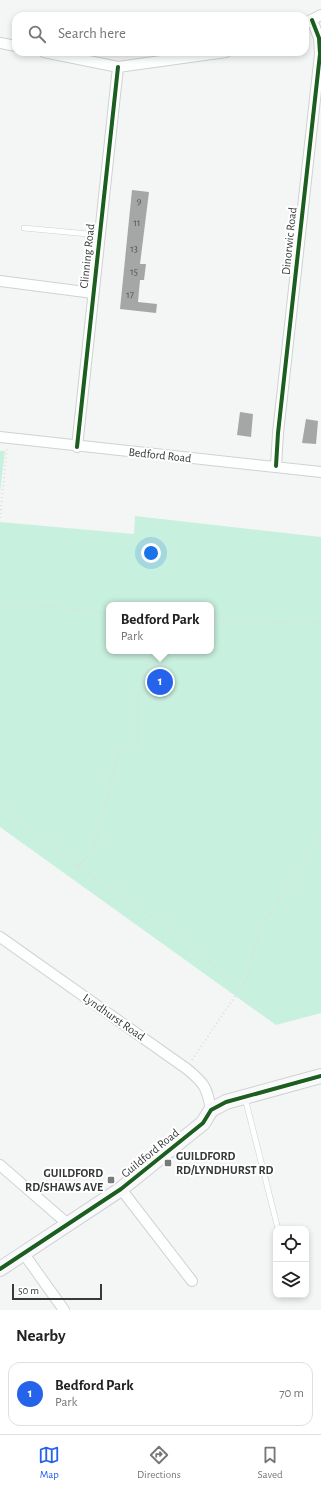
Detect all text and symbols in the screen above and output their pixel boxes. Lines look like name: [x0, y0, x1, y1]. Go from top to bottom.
search box: [12, 12, 309, 56]
icon: search: [26, 23, 48, 45]
text: Search here: [58, 26, 126, 41]
house number: 9: [137, 196, 142, 206]
street label: Dinorwic Road: [279, 207, 299, 275]
house number: 11: [134, 218, 140, 228]
street label: Clinning Road: [78, 223, 96, 289]
house number: 13: [130, 244, 138, 254]
house number: 15: [130, 267, 138, 277]
house number: 17: [126, 290, 134, 300]
street label: Bedford Road: [128, 446, 192, 464]
your location: [141, 543, 161, 563]
popup: [106, 602, 214, 654]
text: Bedford Park: [121, 612, 199, 627]
text: Park: [121, 630, 143, 643]
pin: 1: [147, 667, 173, 697]
street label: Lyndhurst Road: [80, 991, 147, 1044]
street label: Guildford Road: [119, 1126, 181, 1180]
place label: GUILDFORD RD/LYNDHURST RD: [176, 1150, 273, 1176]
marker: GUILDFORD RD/LYNDHURST RD: [163, 1158, 173, 1168]
place label: GUILDFORD RD/SHAWS AVE: [25, 1167, 103, 1193]
marker: GUILDFORD RD/SHAWS AVE: [106, 1175, 116, 1185]
map controls: [273, 1226, 309, 1298]
button: locate: [273, 1226, 309, 1262]
button: layers: [273, 1262, 309, 1298]
scale bar: [12, 1282, 102, 1301]
text: 50 m: [18, 1285, 39, 1296]
text: Nearby: [16, 1327, 66, 1344]
text: Bedford Park: [55, 1378, 134, 1393]
text: 1: [28, 1387, 32, 1400]
text: 70 m: [279, 1387, 304, 1400]
text: Park: [55, 1396, 77, 1409]
tab: Map: [38, 1444, 60, 1481]
tab: Directions: [137, 1444, 181, 1481]
tab: Saved: [257, 1444, 283, 1481]

